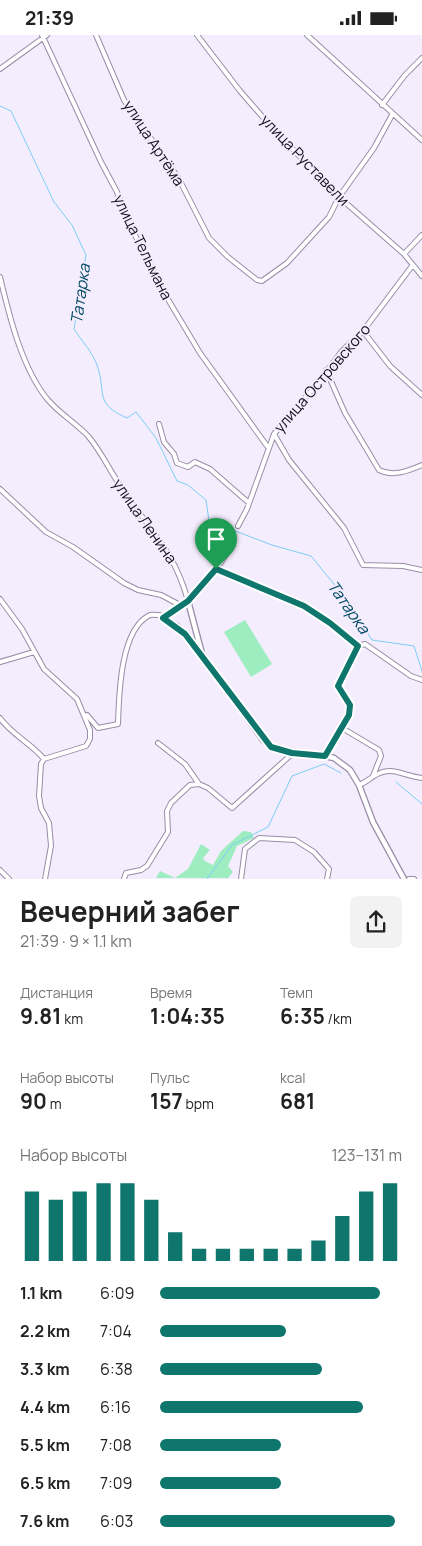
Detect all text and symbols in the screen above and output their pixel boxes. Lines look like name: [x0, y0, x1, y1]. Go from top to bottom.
text: 21:39: [25, 5, 74, 31]
street label: улица Артёма: [118, 96, 190, 190]
street label: улица Руставели: [256, 110, 354, 210]
street label: улица Тельмана: [108, 191, 178, 303]
water label: Татарка: [65, 262, 95, 325]
street label: улица Островского: [269, 319, 375, 437]
street label: улица Ленина: [108, 474, 182, 568]
pin: [195, 518, 237, 569]
icon: arrive: [202, 525, 230, 553]
water label: Татарка: [323, 576, 376, 639]
text: Вечерний забег: [20, 892, 240, 930]
button: share: [350, 896, 402, 948]
text: 21:39 · 9 × 1.1 km: [20, 930, 132, 952]
text: Дистанция: [20, 983, 93, 1002]
text: Время: [150, 983, 192, 1002]
text: Темп: [280, 983, 313, 1002]
text: 9.81: [20, 1002, 61, 1030]
text: 1:04:35: [150, 1002, 225, 1030]
text: 6:35: [280, 1002, 325, 1030]
text: km: [61, 1009, 83, 1028]
text: /km: [325, 1009, 352, 1028]
text: Набор высоты: [20, 1068, 114, 1087]
text: Пульс: [150, 1068, 190, 1087]
text: kcal: [280, 1068, 306, 1087]
text: 90: [20, 1087, 47, 1115]
text: 157: [150, 1087, 183, 1115]
text: 681: [280, 1087, 315, 1115]
text: m: [47, 1094, 62, 1113]
text: bpm: [183, 1094, 214, 1113]
text: Набор высоты: [20, 1144, 127, 1166]
text: 123–131 m: [331, 1144, 402, 1166]
text: 1.1 km: [20, 1282, 63, 1304]
text: 6:09: [100, 1282, 134, 1304]
text: 2.2 km: [20, 1320, 70, 1342]
text: 7:04: [100, 1320, 132, 1342]
text: 3.3 km: [20, 1358, 70, 1380]
text: 6:38: [100, 1358, 133, 1380]
text: 4.4 km: [20, 1396, 70, 1418]
text: 6:16: [100, 1396, 131, 1418]
text: 5.5 km: [20, 1434, 70, 1456]
text: 7:08: [100, 1434, 132, 1456]
text: 6.5 km: [20, 1472, 70, 1494]
text: 7:09: [100, 1472, 133, 1494]
text: 7.6 km: [20, 1510, 69, 1532]
text: 6:03: [100, 1510, 133, 1532]

